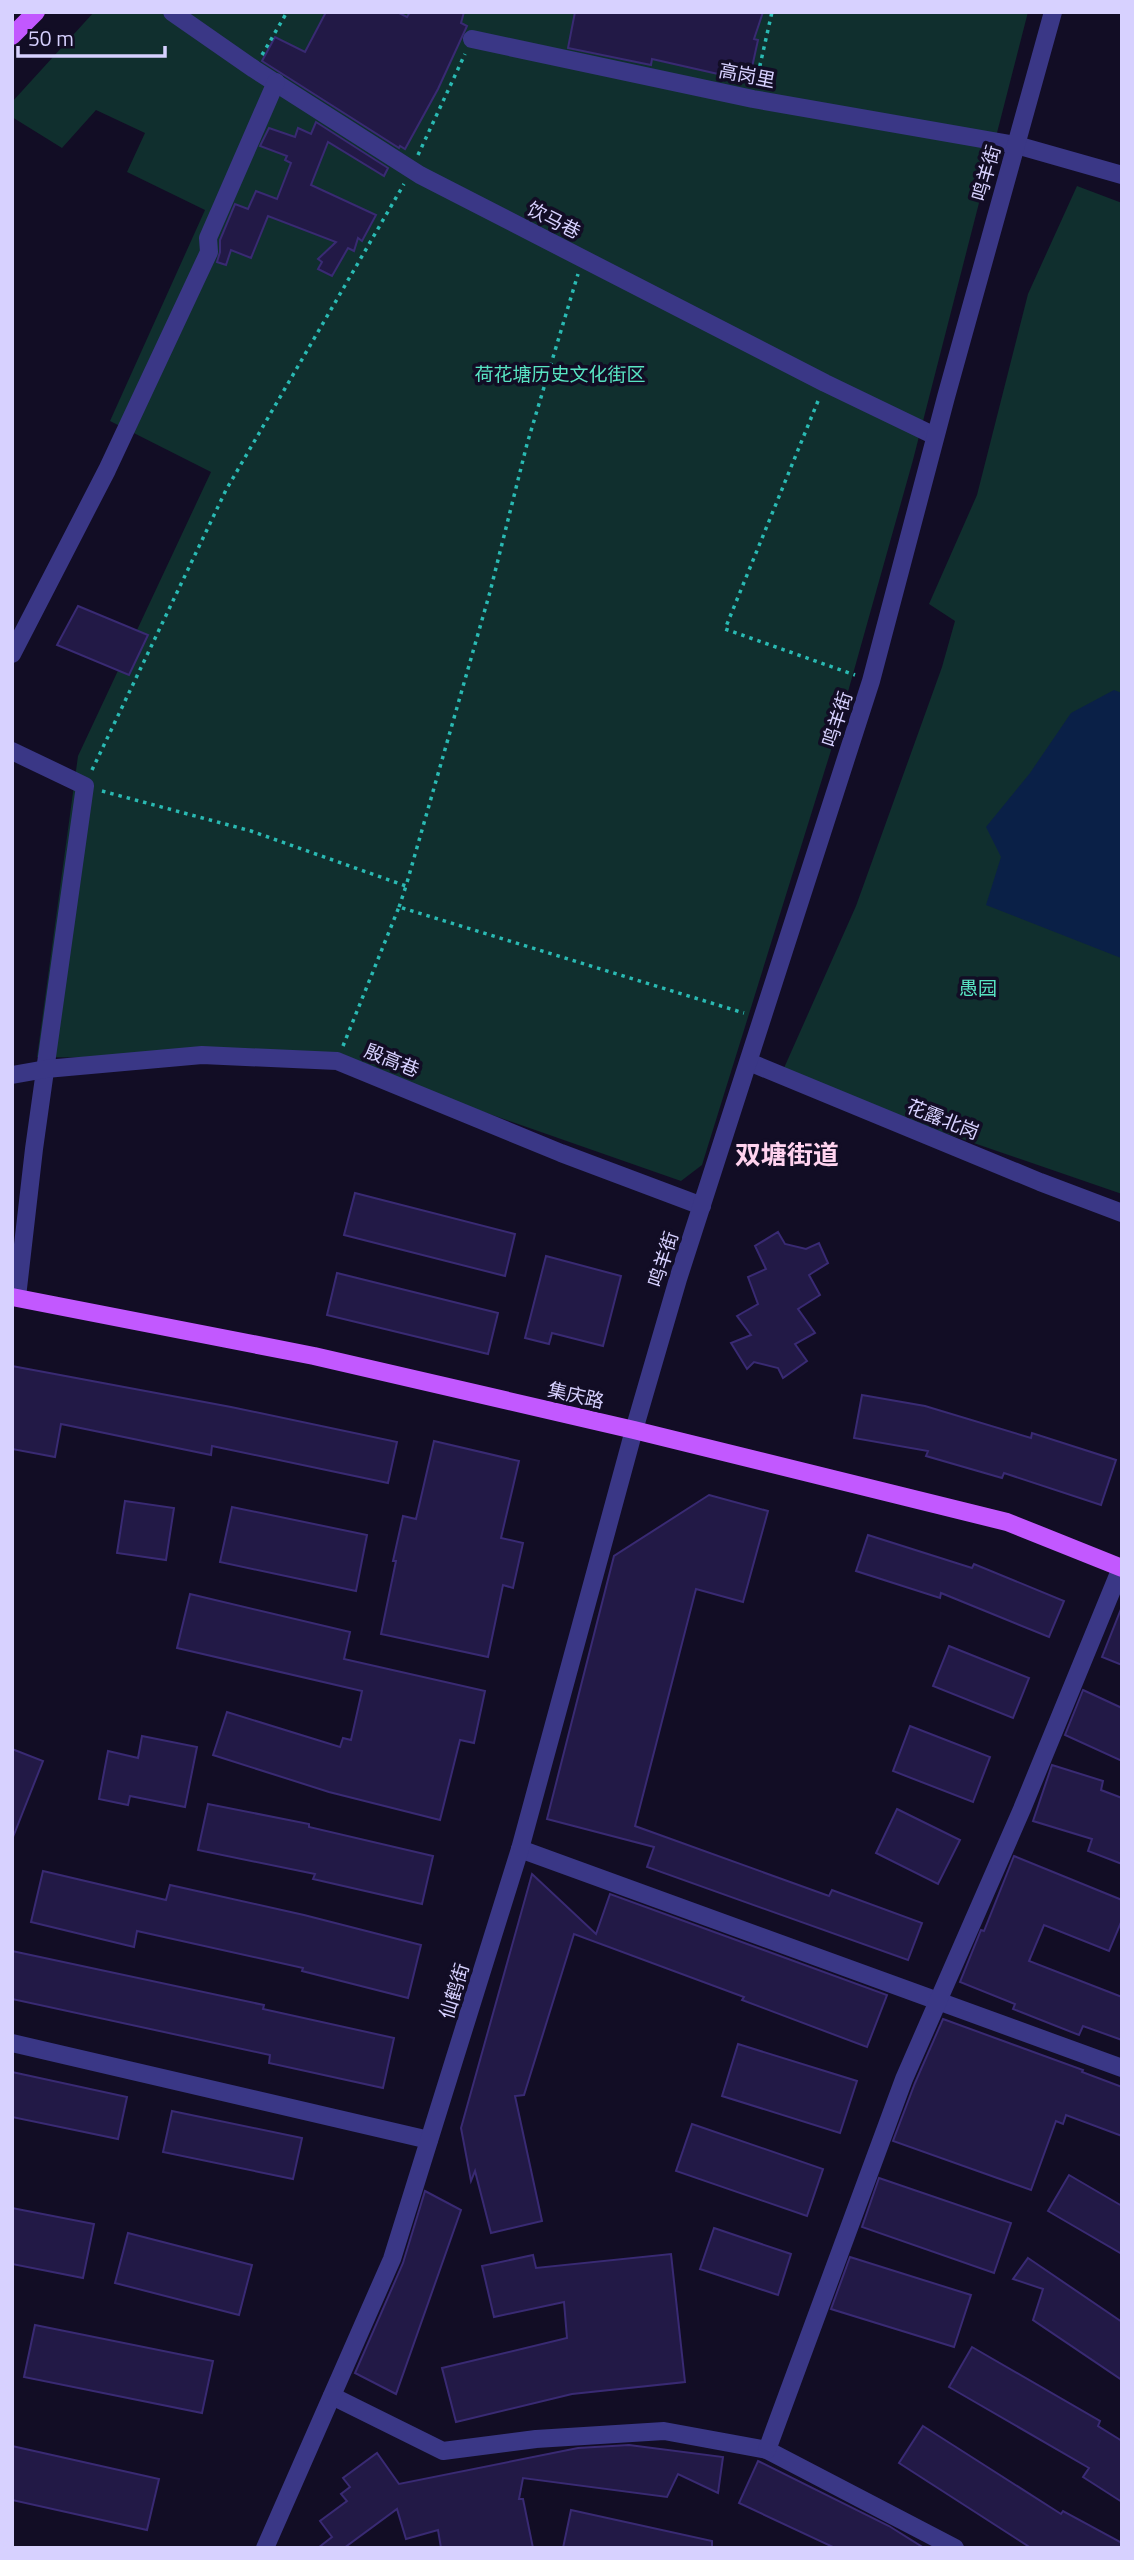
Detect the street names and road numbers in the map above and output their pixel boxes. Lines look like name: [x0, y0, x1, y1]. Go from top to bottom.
street label: 高岗里: [716, 55, 778, 94]
street label: 鸣羊街: [964, 141, 1007, 204]
street label: 饮马巷: [522, 194, 586, 245]
street label: 鸣羊街: [814, 687, 859, 750]
street label: 殷高巷: [360, 1035, 424, 1084]
street label: 花露北岗: [903, 1091, 984, 1146]
street label: 鸣羊街: [640, 1227, 685, 1290]
street label: 集庆路: [545, 1374, 607, 1415]
street label: 仙鹤街: [431, 1959, 476, 2022]

